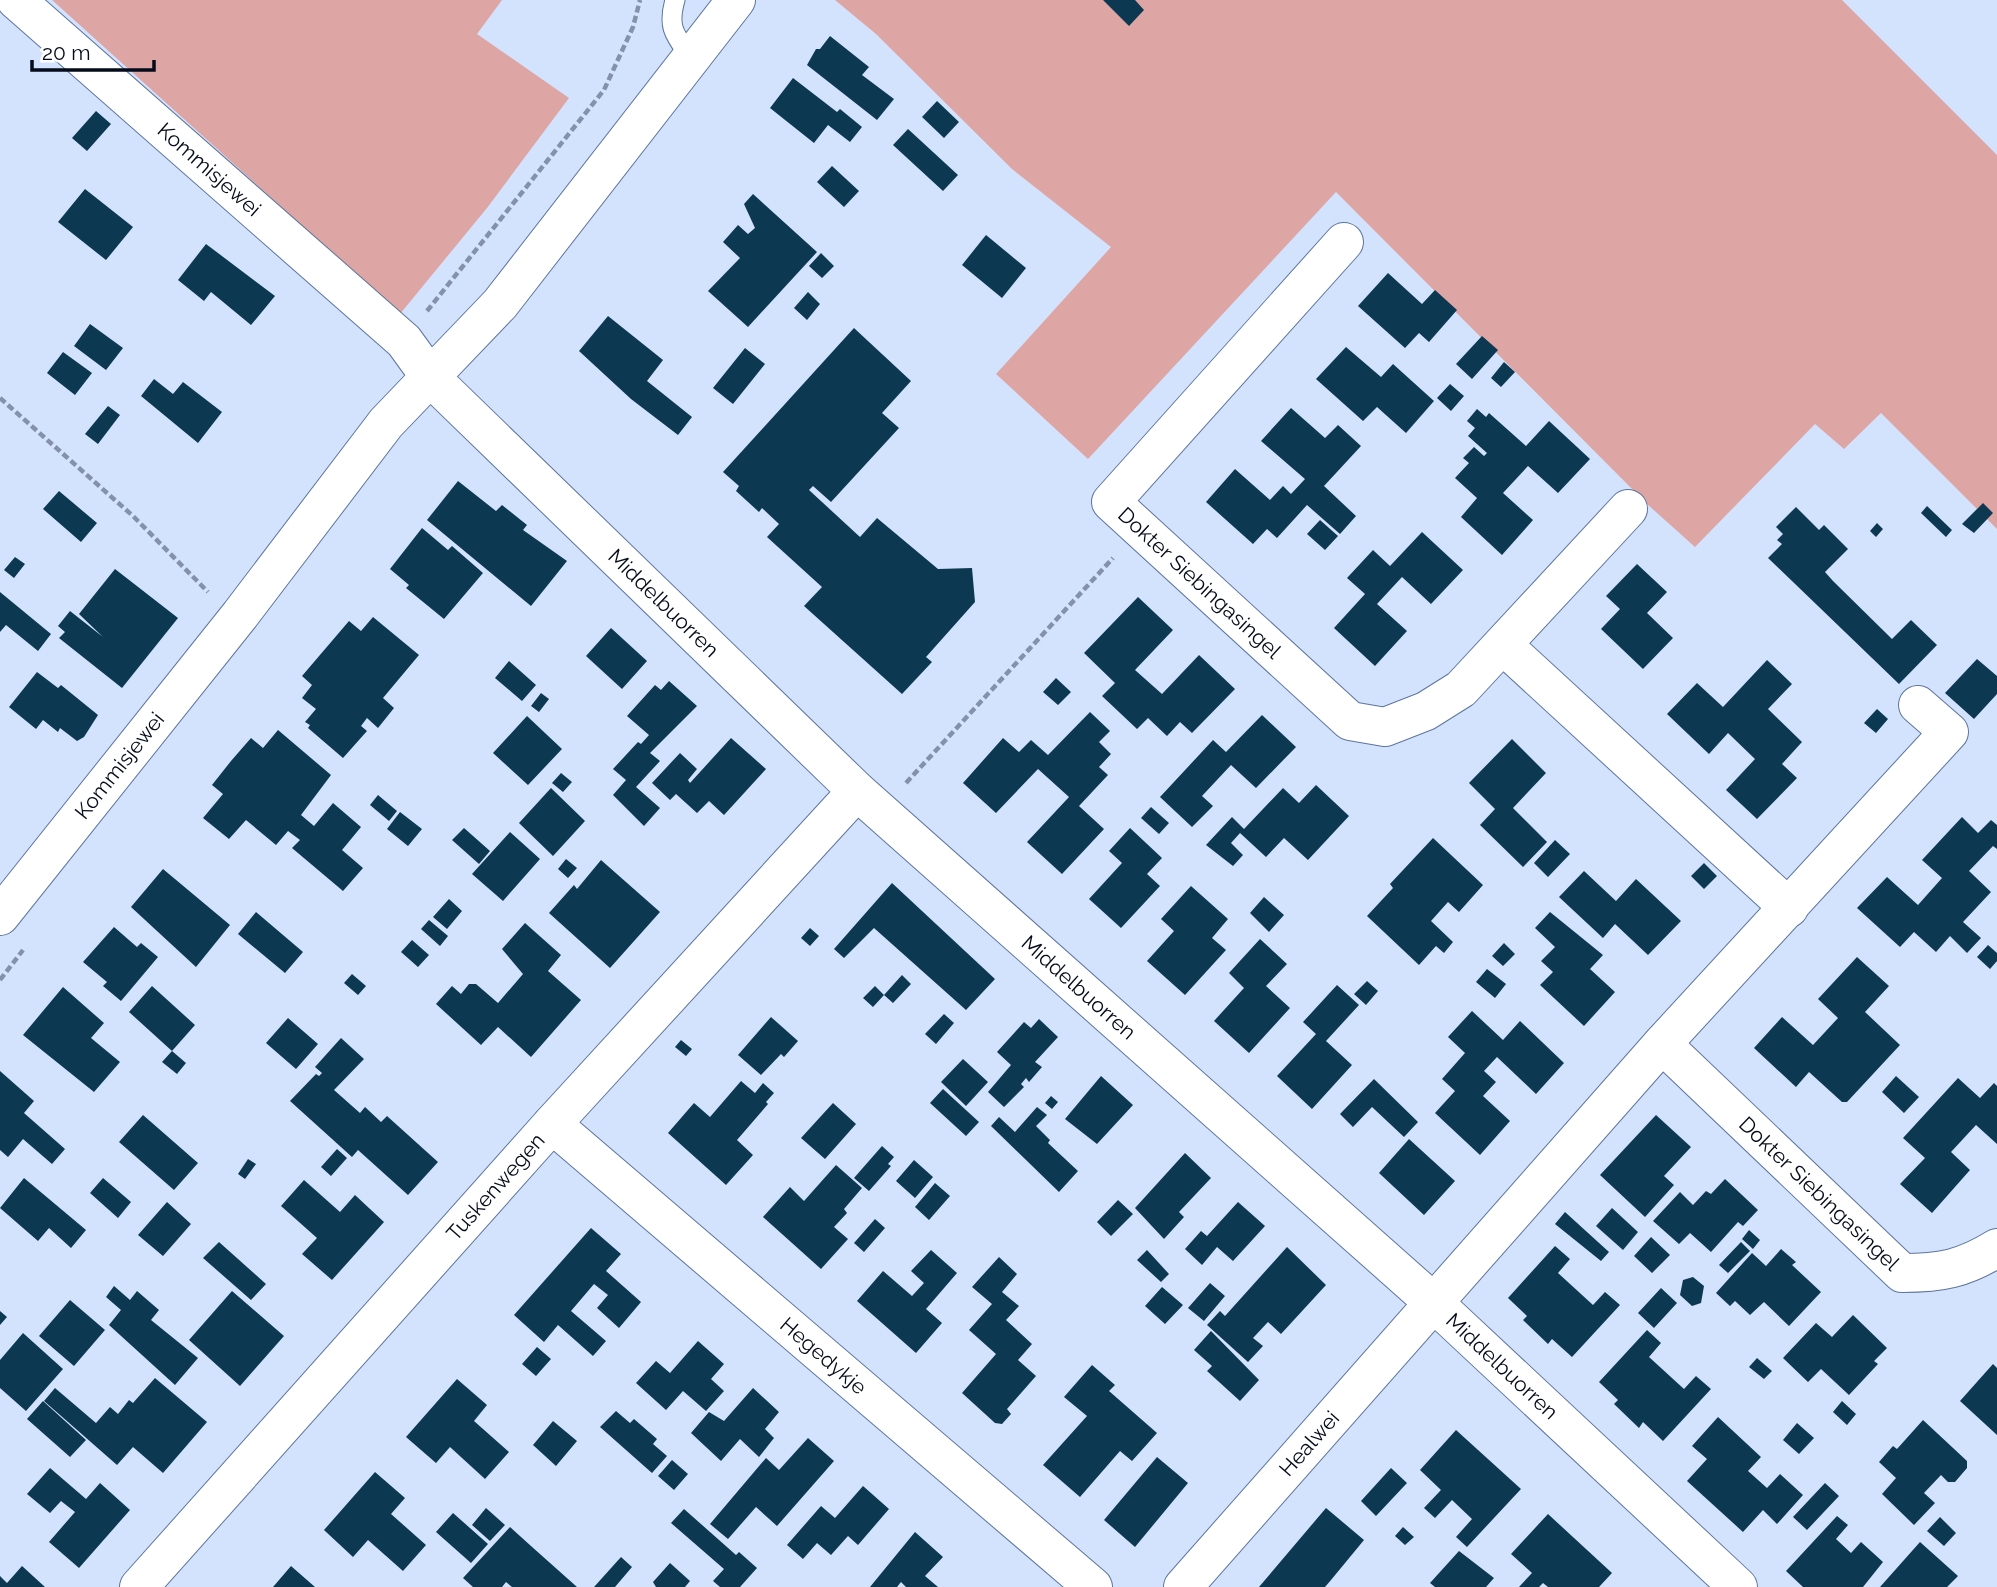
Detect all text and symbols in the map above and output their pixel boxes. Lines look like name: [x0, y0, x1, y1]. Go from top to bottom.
scale bar: [32, 28, 154, 72]
text: 20 m: [42, 40, 90, 65]
street label: Kommisjewei: [153, 117, 266, 221]
street label: Dokter Siebingasingel: [1113, 502, 1287, 664]
street label: Middelbuorren: [603, 544, 724, 662]
street label: Kommisjewei: [69, 707, 169, 824]
street label: Middelbuorren: [1017, 930, 1141, 1044]
street label: Dokter Siebingasingel: [1734, 1111, 1905, 1276]
street label: Tuskenwegen: [441, 1128, 550, 1245]
street label: Middelbuorren: [1441, 1308, 1563, 1424]
street label: Hegedykje: [775, 1312, 872, 1400]
street label: Healwei: [1274, 1406, 1344, 1481]

